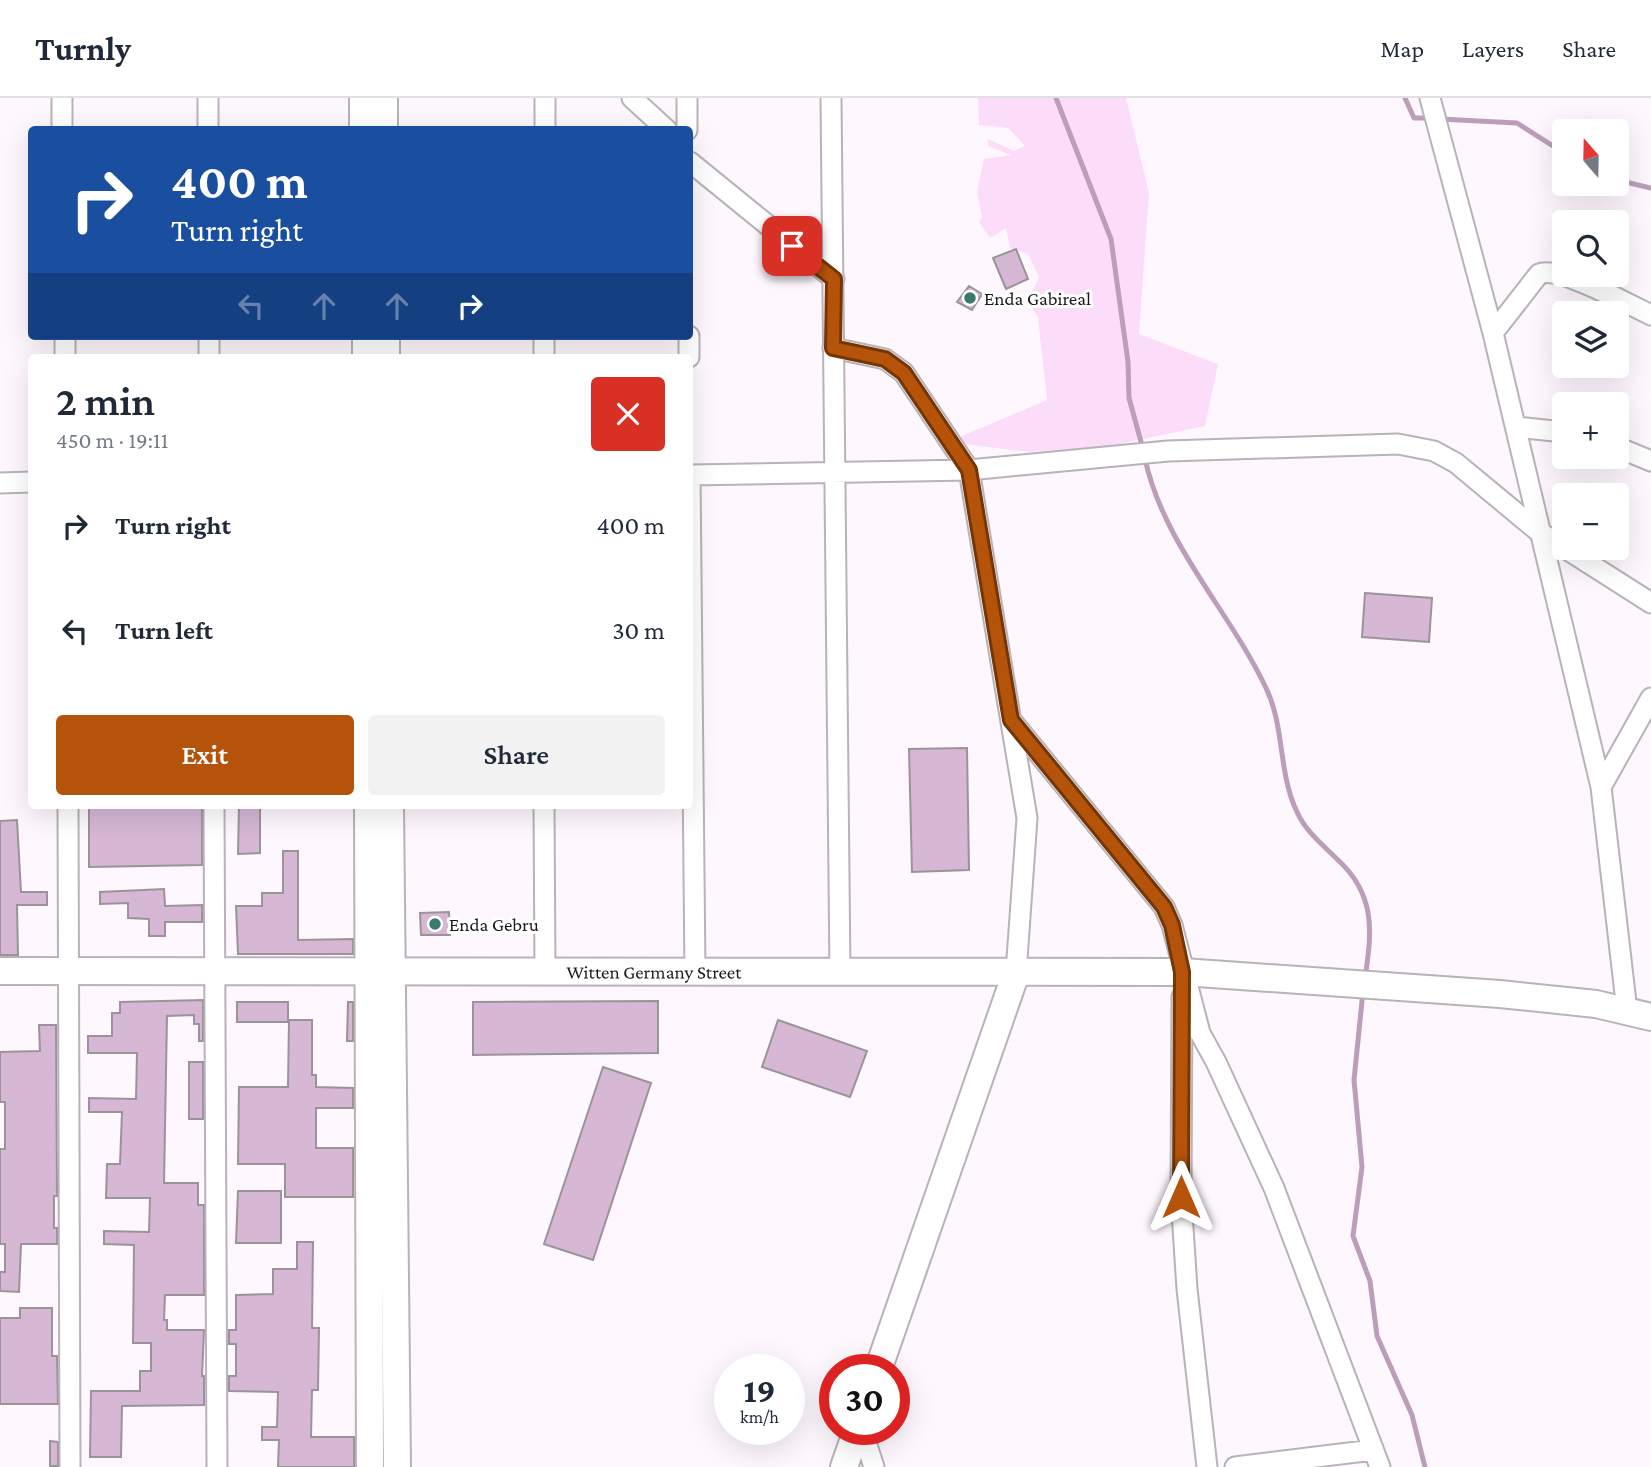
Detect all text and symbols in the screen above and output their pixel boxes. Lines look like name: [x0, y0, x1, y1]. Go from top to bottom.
text: Turnly: [35, 30, 131, 67]
text: Map: [1380, 35, 1424, 62]
text: Layers: [1462, 35, 1524, 62]
text: Share: [1562, 35, 1616, 62]
north arrow: [1552, 119, 1629, 196]
map controls: [1552, 119, 1629, 560]
icon: right: [56, 154, 147, 245]
text: 400 m: [171, 154, 308, 209]
button: search: [1552, 210, 1629, 287]
text: Turn right: [171, 212, 303, 248]
pin: [762, 216, 822, 276]
icon: arrive: [773, 227, 811, 265]
icon: left: [232, 287, 270, 325]
icon: ahead: [305, 287, 343, 325]
icon: ahead: [378, 287, 416, 325]
icon: right: [451, 287, 489, 325]
place label: Enda Gabireal: [984, 288, 1091, 309]
marker: Enda Gabireal: [962, 290, 978, 306]
button: layers: [1552, 301, 1629, 378]
text: 2 min: [56, 377, 155, 424]
button: close: [591, 377, 665, 451]
button: +: [1552, 392, 1629, 469]
text: 450 m · 19:11: [56, 427, 168, 453]
button: −: [1552, 483, 1629, 560]
icon: right: [56, 507, 94, 545]
text: Turn right: [115, 511, 231, 540]
text: 400 m: [597, 511, 665, 540]
icon: left: [56, 612, 94, 650]
text: Turn left: [115, 616, 213, 645]
text: 30 m: [612, 616, 665, 645]
button: Exit: [56, 715, 354, 795]
button: Share: [368, 715, 665, 795]
place label: Enda Gebru: [449, 914, 539, 935]
marker: Enda Gebru: [427, 916, 443, 932]
street label: Witten Germany Street: [566, 961, 742, 983]
position arrow: [1144, 1160, 1218, 1234]
speed limit sign: 30: [819, 1354, 910, 1445]
text: 19: [743, 1371, 776, 1410]
text: km/h: [740, 1407, 779, 1427]

